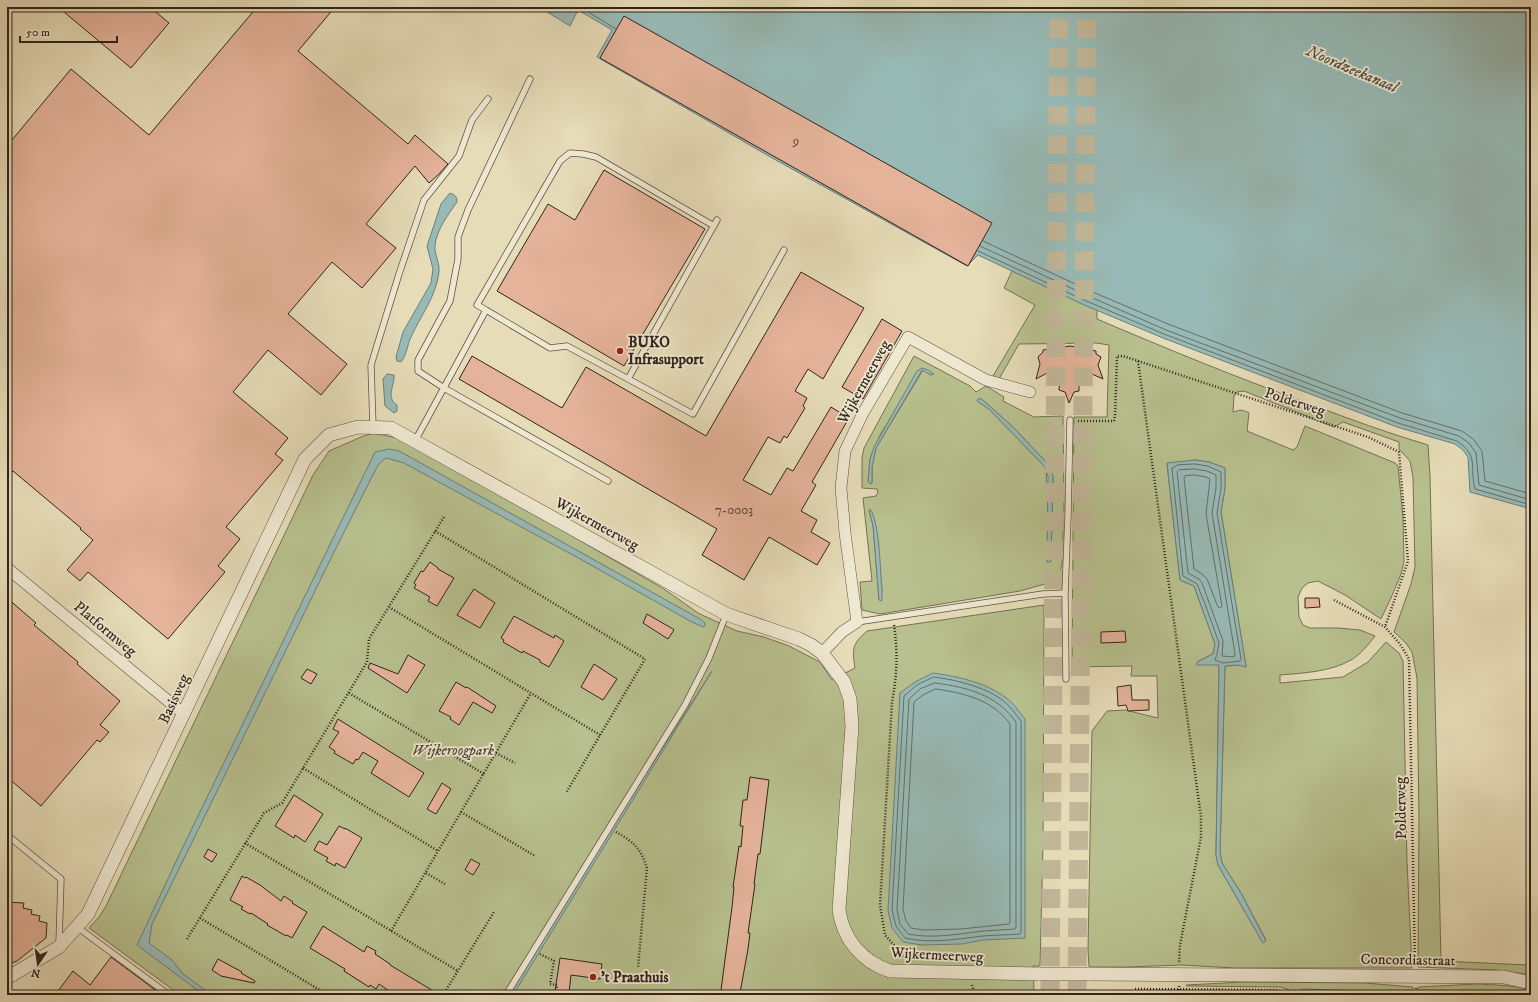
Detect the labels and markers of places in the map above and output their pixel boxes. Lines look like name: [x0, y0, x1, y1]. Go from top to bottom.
place label: BUKO Infrasupport: [628, 333, 704, 369]
marker: BUKO Infrasupport: [615, 346, 625, 356]
place label: 't Praathuis: [601, 968, 668, 987]
marker: 't Praathuis: [588, 972, 598, 982]

